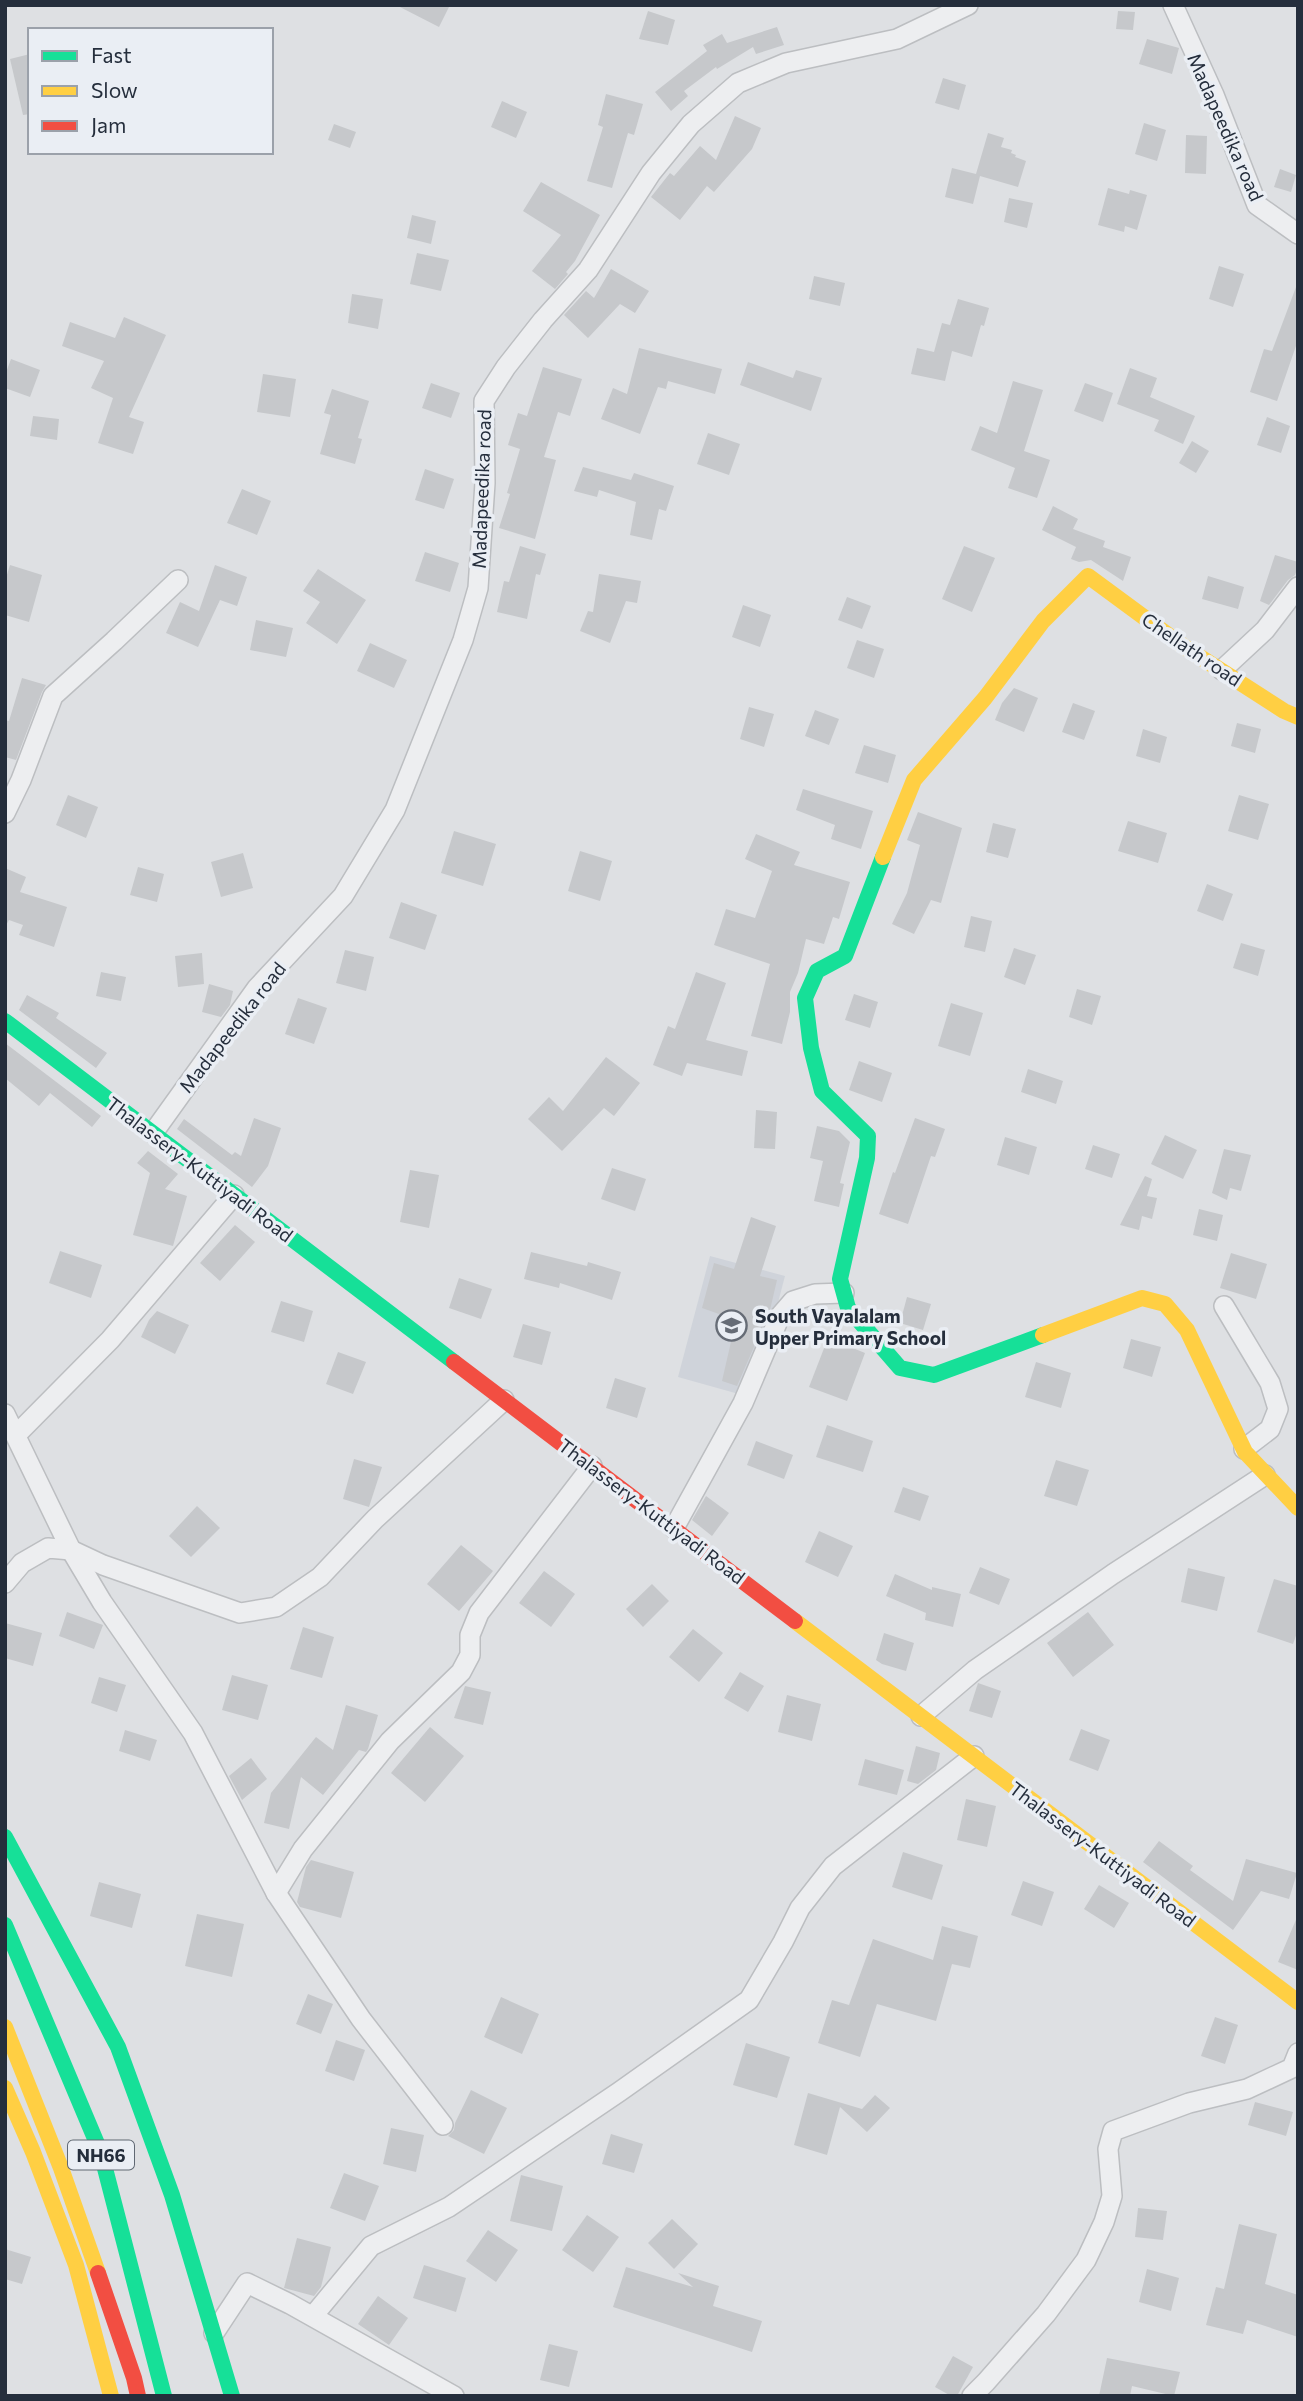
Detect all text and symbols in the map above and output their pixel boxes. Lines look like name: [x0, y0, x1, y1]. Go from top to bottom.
legend: [28, 28, 273, 154]
text: Fast: [91, 42, 132, 67]
street label: Madapeedika road: [1183, 50, 1269, 204]
text: Slow: [91, 77, 138, 102]
text: Jam: [91, 112, 126, 137]
street label: Madapeedika road: [467, 409, 495, 569]
street label: Chellath road: [1138, 607, 1246, 691]
street label: Madapeedika road: [174, 957, 290, 1097]
street label: Thalassery-Kuttiyadi Road: [102, 1091, 298, 1247]
place label: South Vayalalam Upper Primary School: [755, 1304, 946, 1349]
school or university icon: South Vayalalam Upper Primary School: [715, 1309, 749, 1343]
street label: Thalassery-Kuttiyadi Road: [554, 1433, 750, 1589]
street label: Thalassery-Kuttiyadi Road: [1005, 1776, 1201, 1932]
road number: NH66: [68, 2140, 134, 2169]

